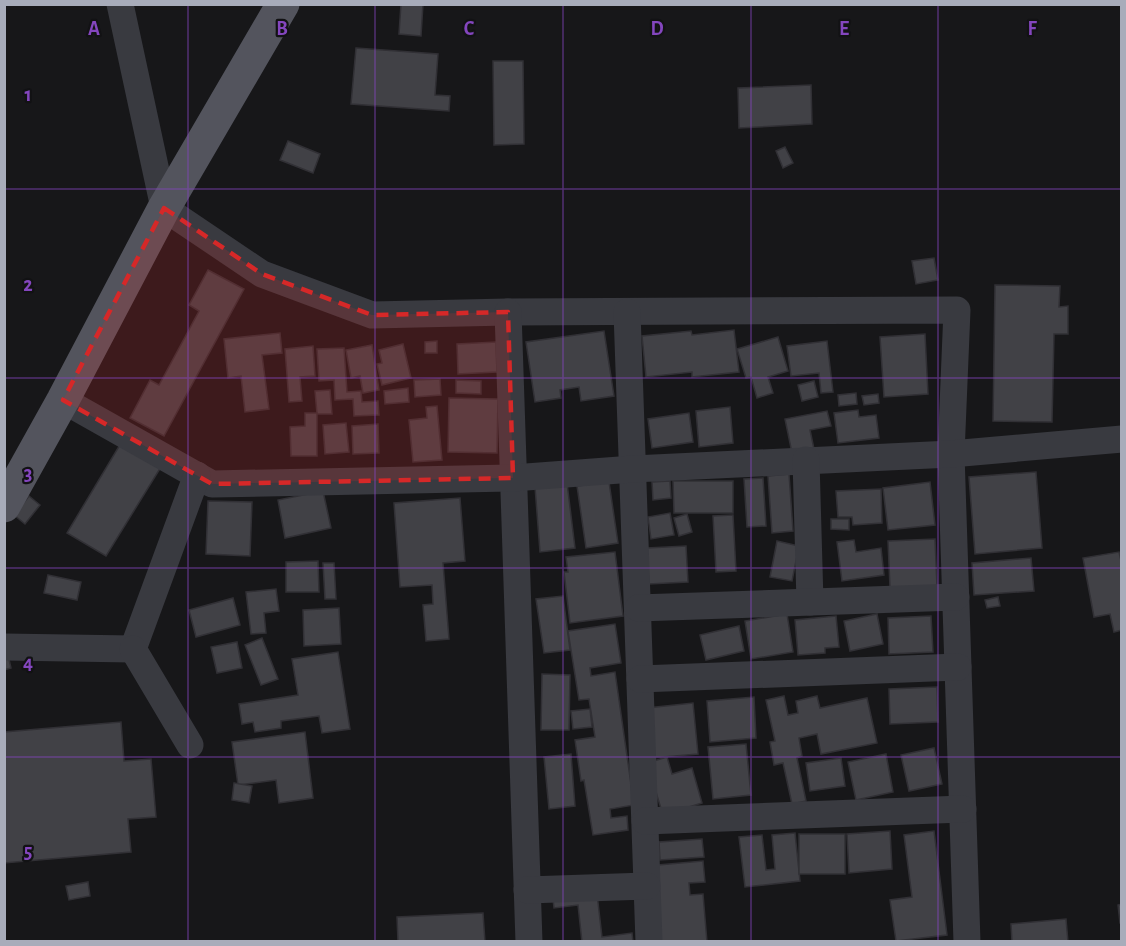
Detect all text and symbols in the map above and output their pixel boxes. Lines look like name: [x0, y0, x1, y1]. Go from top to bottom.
text: A: [88, 19, 100, 39]
text: B: [276, 19, 288, 39]
text: C: [464, 19, 475, 39]
text: D: [650, 19, 664, 39]
text: E: [839, 19, 849, 39]
text: F: [1027, 19, 1037, 39]
text: 1: [24, 85, 32, 105]
text: 2: [23, 275, 33, 295]
text: 3: [24, 464, 32, 484]
text: 4: [23, 653, 33, 673]
text: 5: [24, 842, 32, 862]

